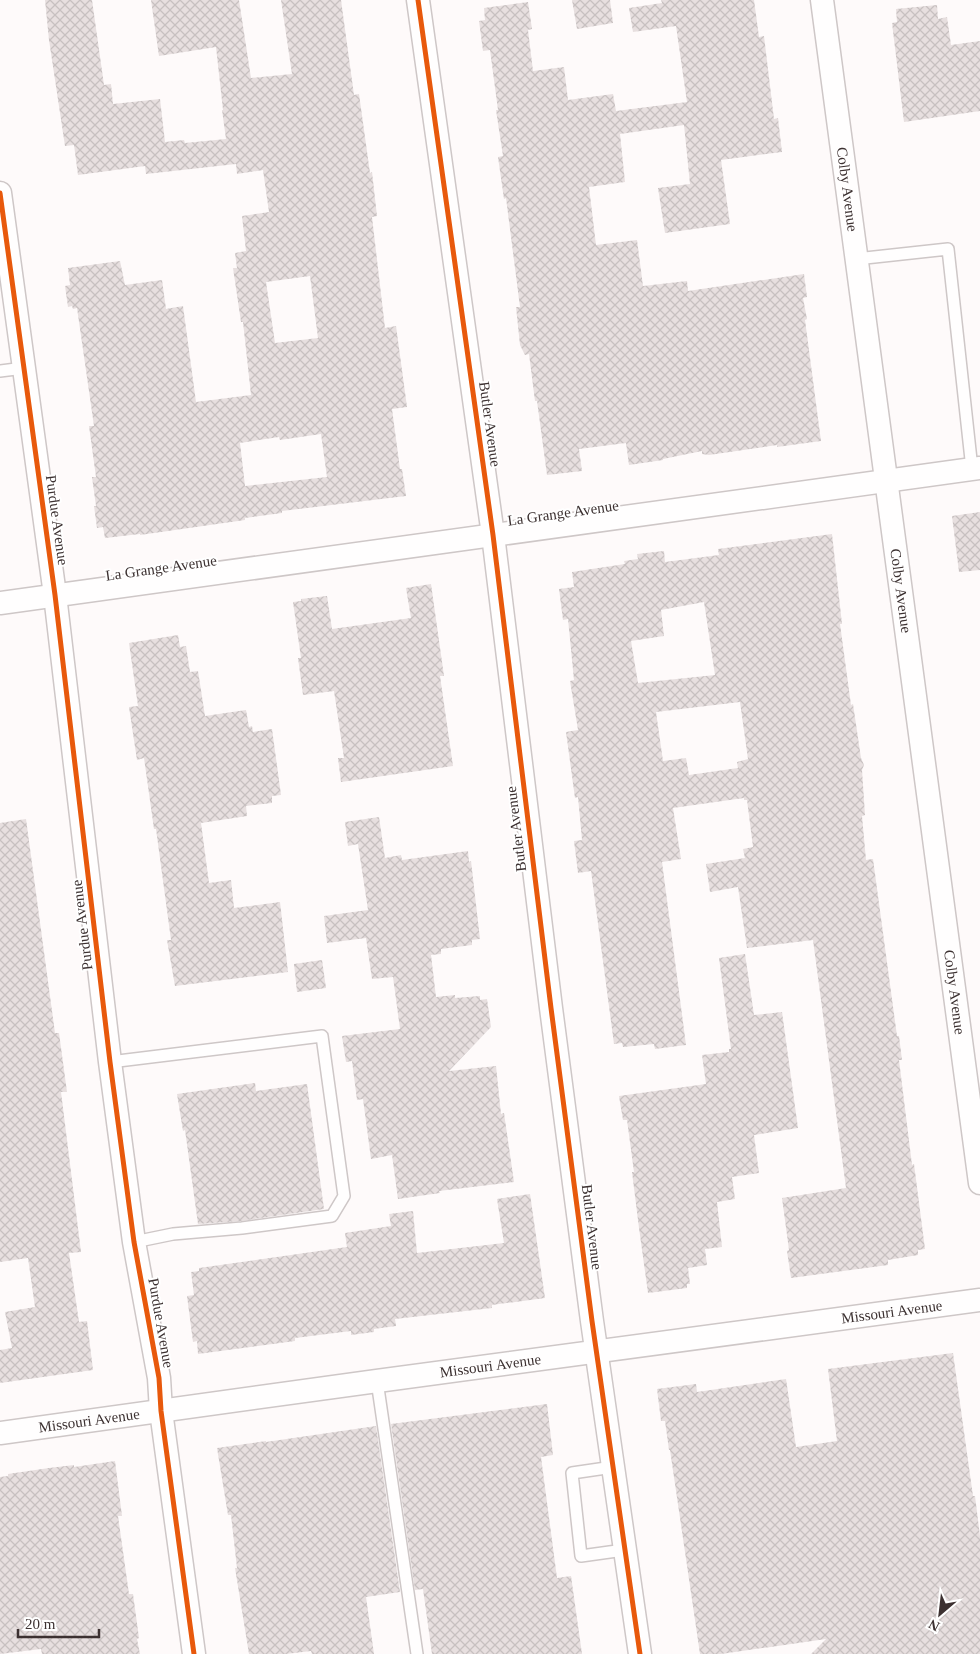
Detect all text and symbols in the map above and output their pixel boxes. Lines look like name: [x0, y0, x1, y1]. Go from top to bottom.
street label: Colby Avenue: [834, 146, 861, 233]
street label: Butler Avenue: [476, 380, 504, 468]
street label: Purdue Avenue: [43, 474, 71, 566]
street label: La Grange Avenue: [506, 497, 620, 529]
street label: Colby Avenue: [887, 547, 915, 634]
street label: La Grange Avenue: [104, 552, 218, 584]
street label: Butler Avenue: [503, 785, 529, 873]
street label: Purdue Avenue: [68, 879, 95, 971]
street label: Colby Avenue: [941, 949, 968, 1036]
street label: Butler Avenue: [579, 1183, 605, 1271]
street label: Purdue Avenue: [145, 1277, 177, 1370]
street label: Missouri Avenue: [840, 1297, 944, 1327]
street label: Missouri Avenue: [439, 1351, 542, 1380]
street label: Missouri Avenue: [38, 1406, 141, 1436]
north arrow: [915, 1589, 965, 1639]
scale bar: [18, 1606, 99, 1638]
text: 20 m: [25, 1616, 56, 1632]
text: N: [926, 1616, 942, 1634]

